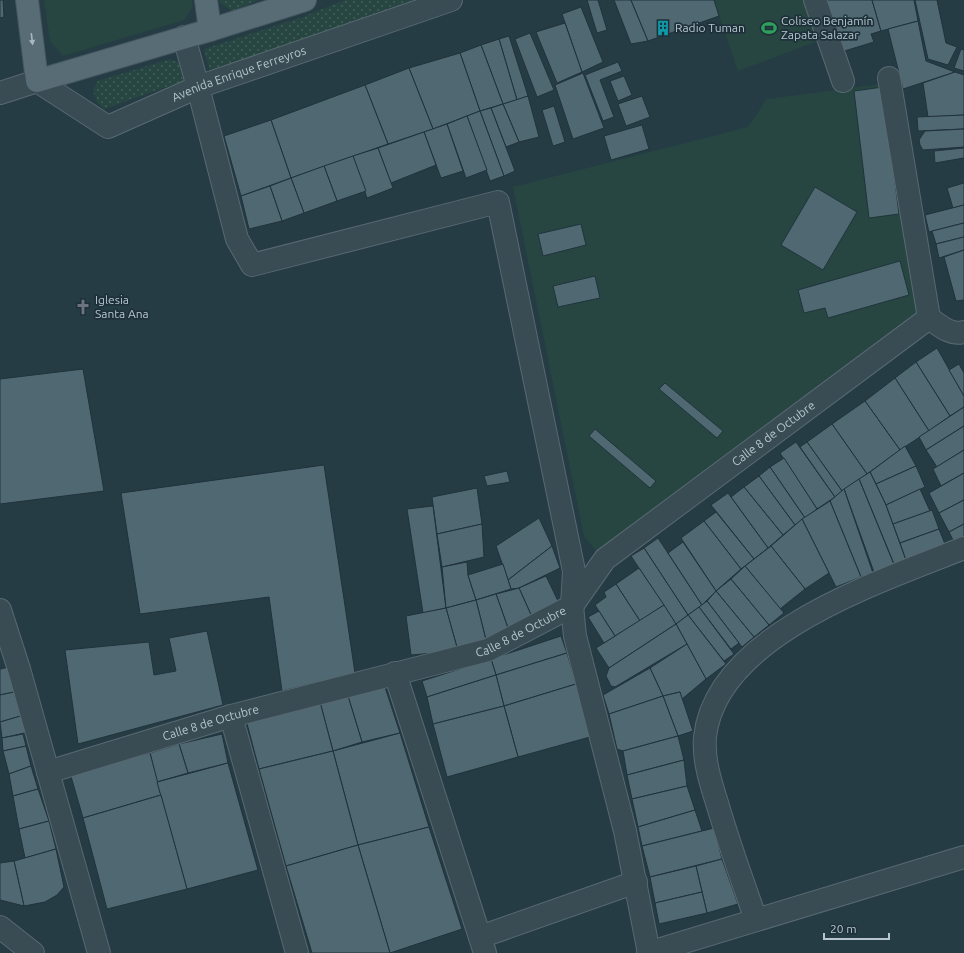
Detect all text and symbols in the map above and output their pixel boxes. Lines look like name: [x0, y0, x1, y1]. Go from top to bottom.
place label: Coliseo Benjamín Zapata Salazar: [781, 14, 873, 41]
building icon: Radio Tuman: [654, 19, 672, 37]
sports icon: Coliseo Benjamín Zapata Salazar: [760, 19, 778, 37]
place label: Radio Tuman: [675, 21, 745, 34]
one-way arrow: [29, 33, 35, 45]
street label: Avenida Enrique Ferreyros: [170, 43, 308, 104]
place label: Iglesia Santa Ana: [95, 293, 149, 320]
church icon: Iglesia Santa Ana: [74, 298, 92, 316]
street label: Calle 8 de Octubre: [729, 398, 817, 468]
street label: Calle 8 de Octubre: [474, 603, 568, 659]
street label: Calle 8 de Octubre: [161, 702, 260, 743]
scale bar: [824, 915, 889, 941]
text: 20 m: [830, 922, 857, 935]

